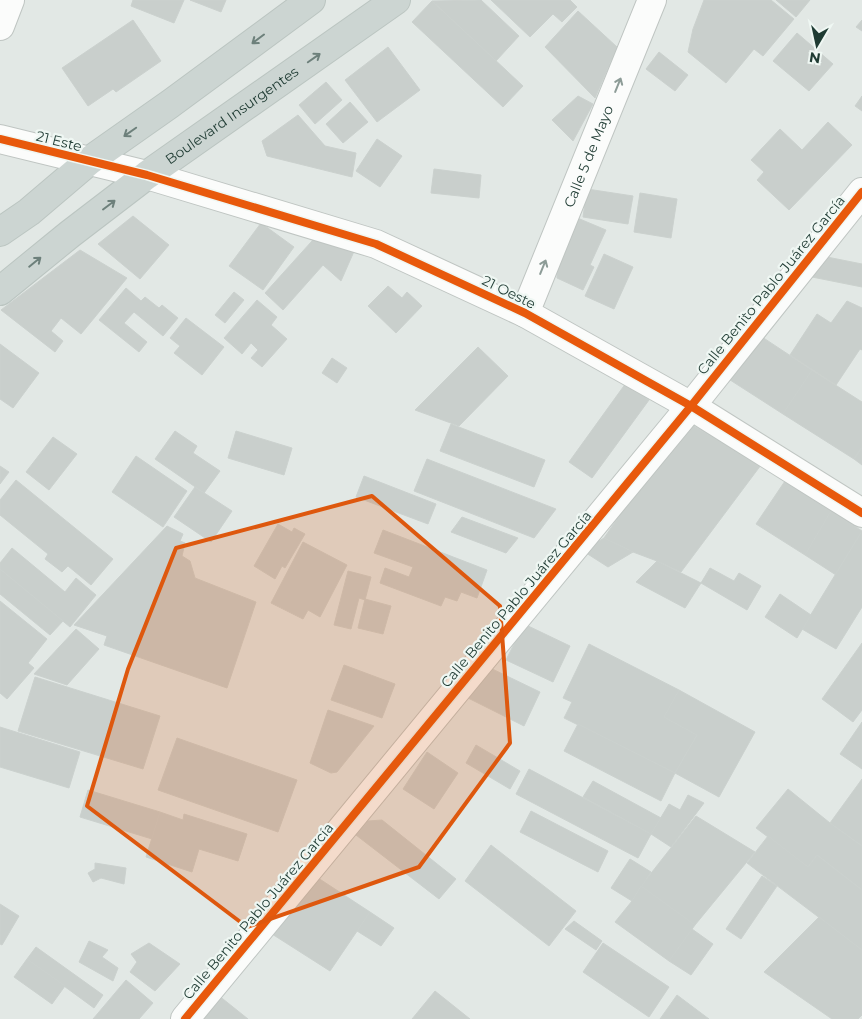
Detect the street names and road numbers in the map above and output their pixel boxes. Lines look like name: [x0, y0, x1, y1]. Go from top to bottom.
street label: Boulevard Insurgentes: [162, 62, 302, 168]
street label: Calle 5 de Mayo: [560, 103, 617, 210]
street label: 21 Este: [34, 127, 84, 155]
street label: Calle Benito Pablo Juárez García: [693, 192, 849, 378]
street label: 21 Oeste: [479, 271, 539, 313]
street label: Calle Benito Pablo Juárez García: [437, 507, 595, 691]
street label: Calle Benito Pablo Juárez García: [179, 819, 337, 1003]

